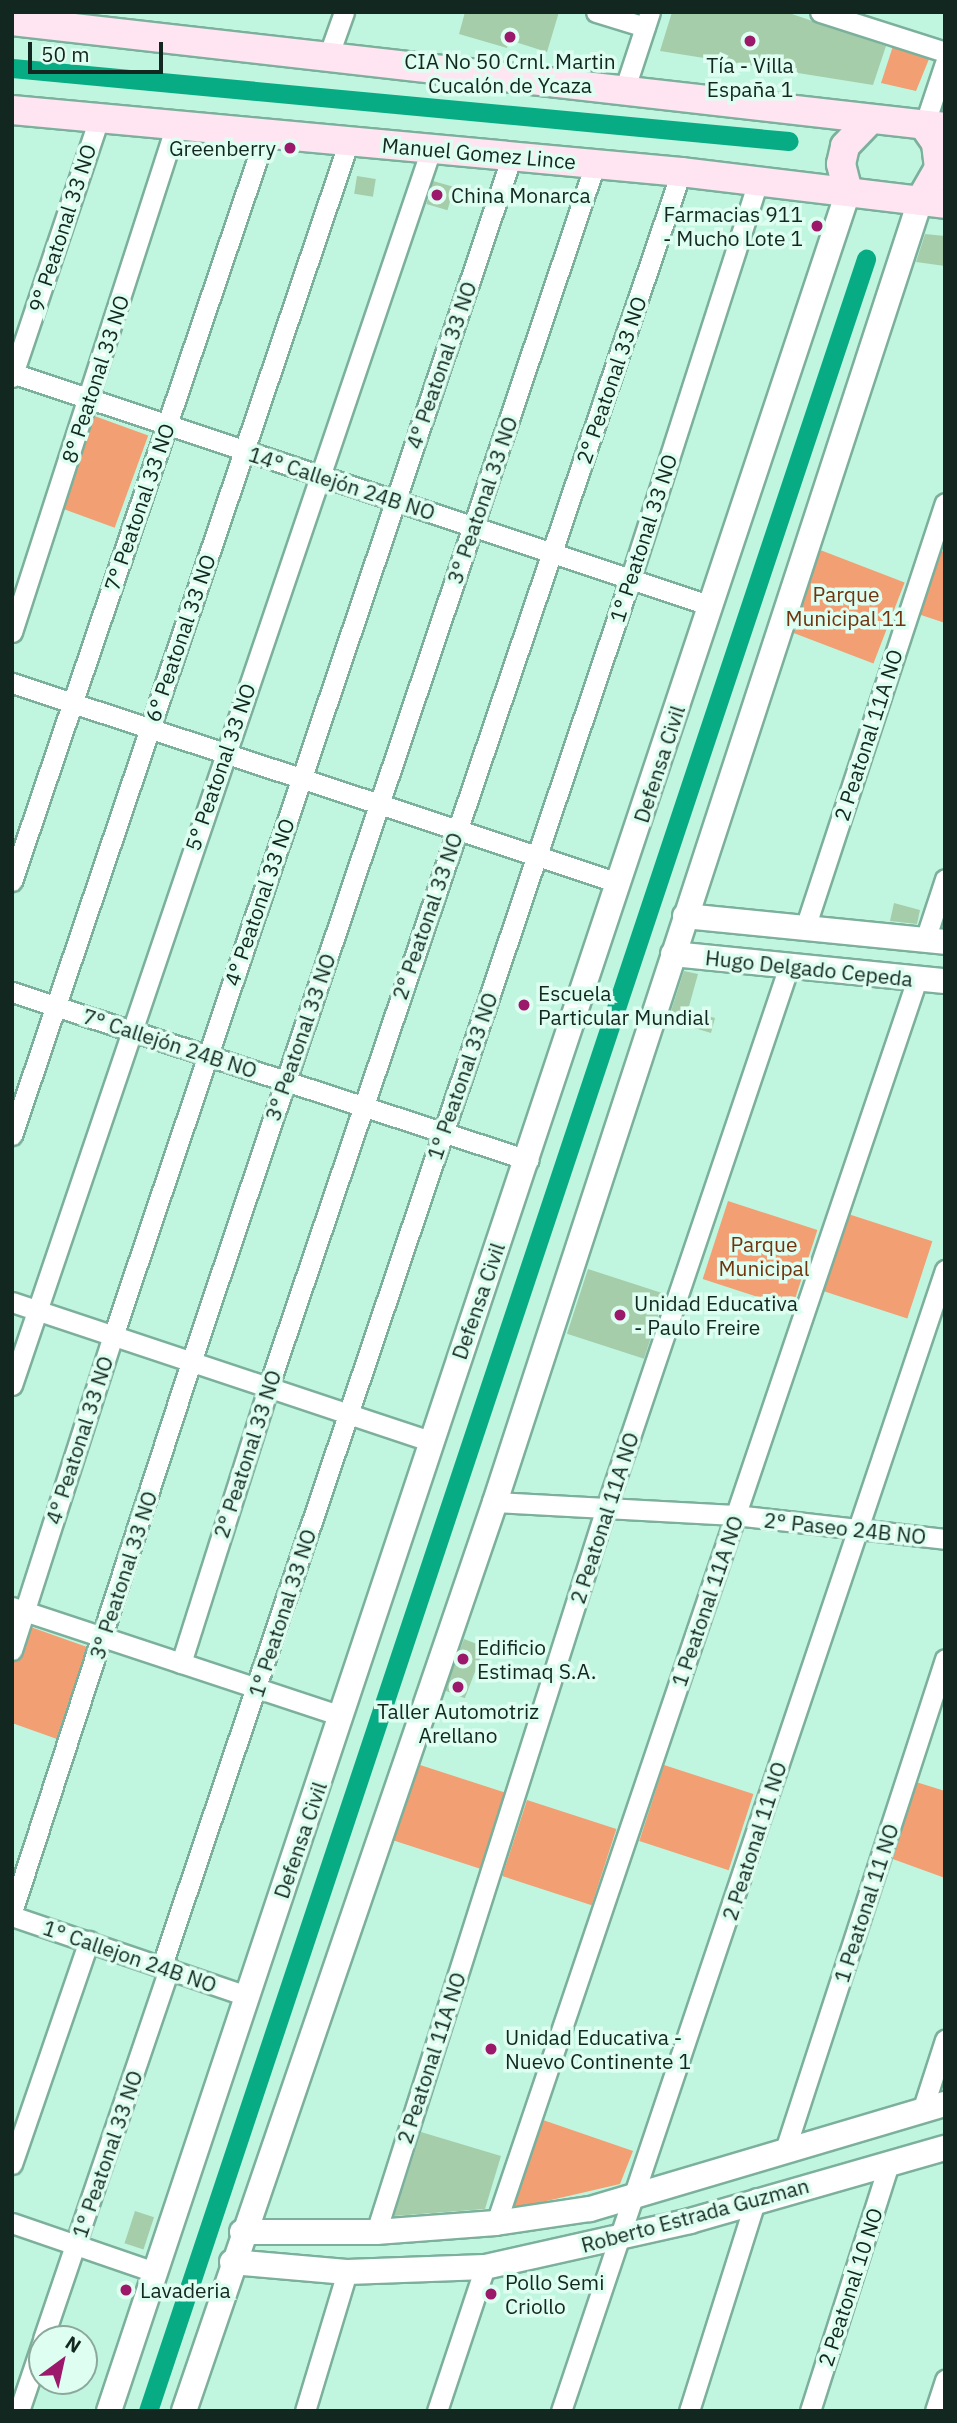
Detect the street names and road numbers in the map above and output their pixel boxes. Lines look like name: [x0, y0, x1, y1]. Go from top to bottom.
street label: Manuel Gomez Lince: [381, 132, 577, 174]
street label: 9° Peatonal 33 NO: [23, 141, 101, 315]
street label: 4° Peatonal 33 NO: [401, 278, 481, 452]
street label: 8° Peatonal 33 NO: [56, 292, 134, 466]
street label: 2° Peatonal 33 NO: [571, 293, 651, 467]
street label: 3° Peatonal 33 NO: [442, 413, 522, 587]
street label: 7° Peatonal 33 NO: [99, 420, 179, 594]
street label: 14° Callejón 24B NO: [246, 441, 438, 525]
street label: 1° Peatonal 33 NO: [604, 451, 682, 625]
street label: 6° Peatonal 33 NO: [140, 551, 220, 725]
street label: 2 Peatonal 11A NO: [828, 646, 908, 824]
street label: 5° Peatonal 33 NO: [180, 680, 260, 854]
street label: Defensa Civil: [628, 702, 690, 826]
street label: 4° Peatonal 33 NO: [219, 815, 299, 989]
street label: 2° Peatonal 33 NO: [387, 829, 467, 1003]
street label: Hugo Delgado Cepeda: [704, 945, 914, 991]
street label: 3° Peatonal 33 NO: [260, 950, 340, 1124]
street label: 1° Peatonal 33 NO: [422, 989, 502, 1163]
street label: 7° Callejón 24B NO: [80, 1003, 260, 1083]
street label: Defensa Civil: [446, 1239, 510, 1363]
street label: 4° Peatonal 33 NO: [40, 1353, 118, 1527]
street label: 2° Peatonal 33 NO: [208, 1367, 286, 1541]
street label: 2 Peatonal 11A NO: [564, 1429, 644, 1607]
street label: 3° Peatonal 33 NO: [84, 1488, 162, 1662]
street label: 2° Paseo 24B NO: [763, 1507, 927, 1549]
street label: 1 Peatonal 11A NO: [666, 1512, 748, 1690]
street label: 1° Peatonal 33 NO: [243, 1526, 321, 1700]
street label: 2 Peatonal 11 NO: [716, 1758, 792, 1924]
street label: Defensa Civil: [268, 1778, 332, 1902]
street label: 1 Peatonal 11 NO: [828, 1820, 904, 1986]
street label: 1° Callejon 24B NO: [40, 1914, 220, 1998]
street label: 2 Peatonal 11A NO: [391, 1969, 471, 2147]
street label: 1° Peatonal 33 NO: [67, 2067, 147, 2241]
street label: Roberto Estrada Guzman: [578, 2172, 812, 2258]
street label: 2 Peatonal 10 NO: [812, 2204, 888, 2370]

